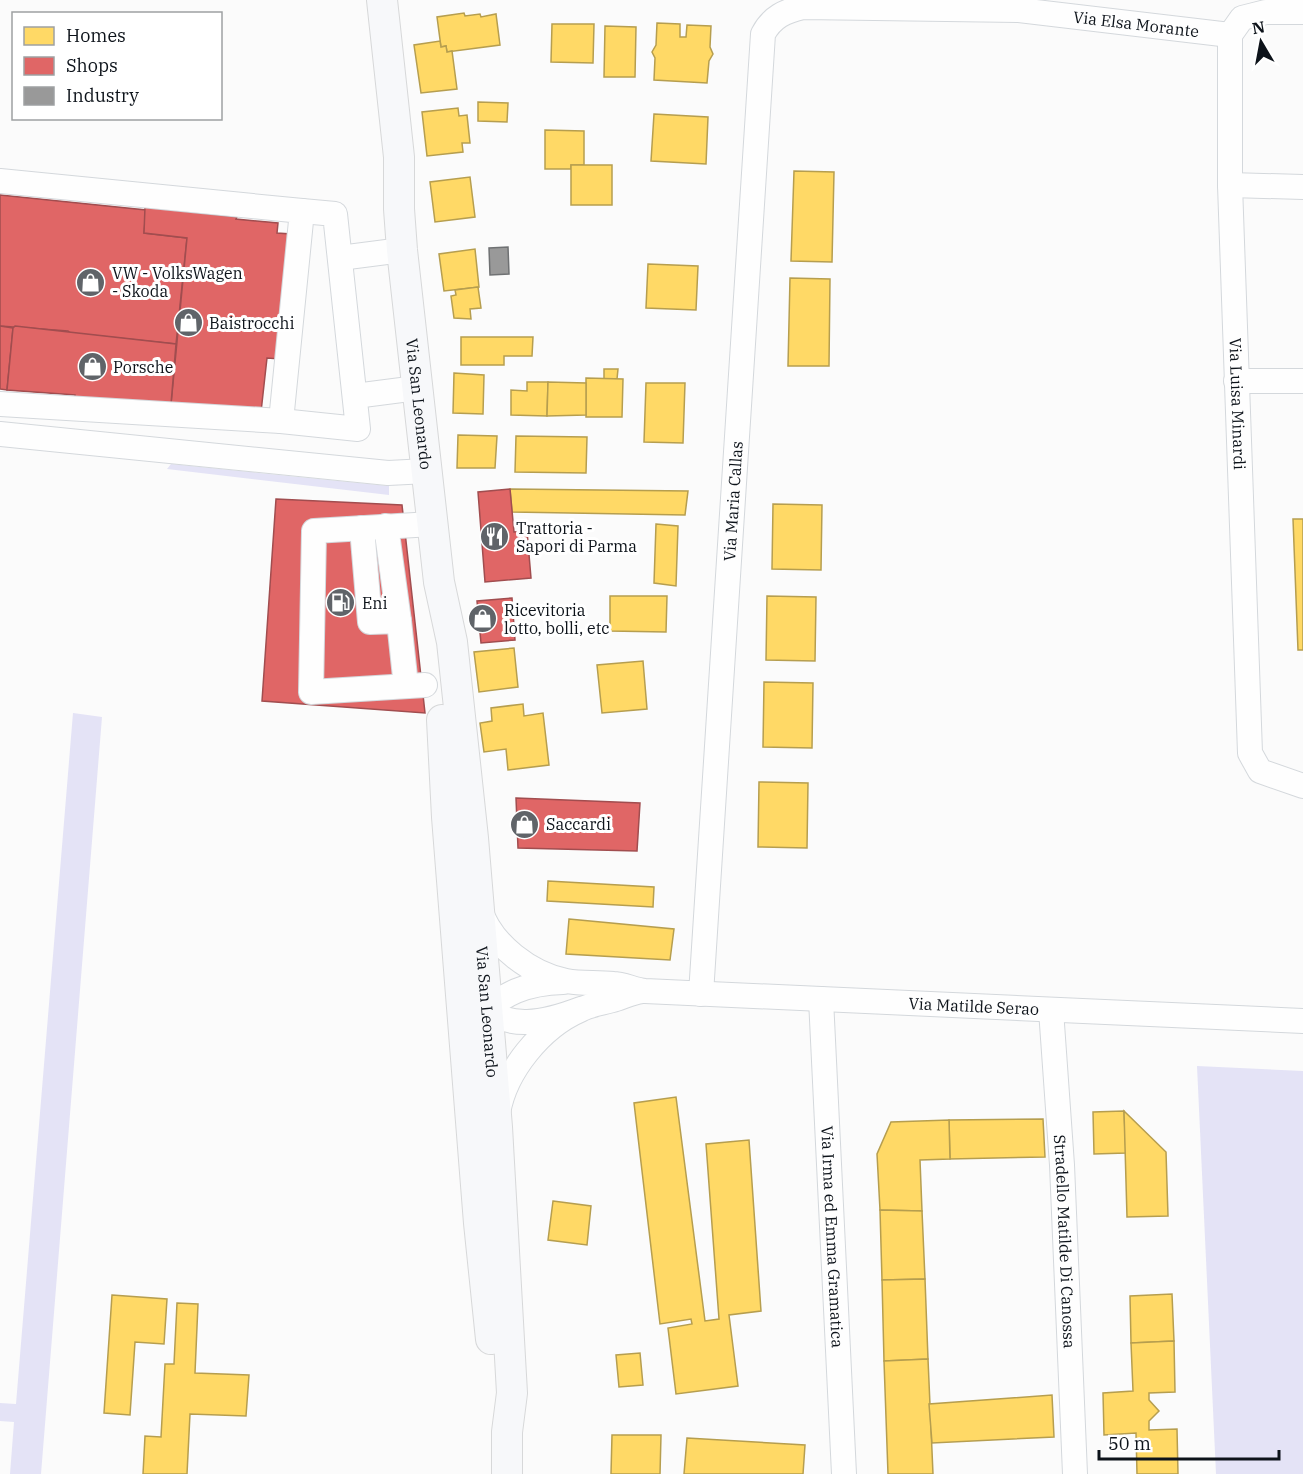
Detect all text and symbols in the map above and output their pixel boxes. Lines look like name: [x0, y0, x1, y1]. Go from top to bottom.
street label: Via Elsa Morante: [1072, 7, 1200, 41]
legend: [12, 12, 222, 120]
north arrow: [1231, 12, 1291, 72]
text: N: [1250, 16, 1266, 38]
text: Homes: [66, 24, 126, 47]
text: Shops: [66, 54, 118, 77]
text: Industry: [66, 84, 139, 107]
place label: VW - VolksWagen - Skoda: [112, 263, 243, 301]
shop icon: VW - VolksWagen - Skoda: [75, 266, 107, 298]
shop icon: Baistrocchi: [172, 307, 204, 339]
place label: Baistrocchi: [209, 313, 295, 333]
street label: Via San Leonardo: [402, 337, 436, 471]
street label: Via Luisa Minardi: [1225, 337, 1250, 470]
shop icon: Porsche: [76, 351, 108, 383]
place label: Porsche: [113, 357, 173, 377]
street label: Via Maria Callas: [719, 440, 747, 562]
place label: Trattoria - Sapori di Parma: [516, 518, 637, 556]
restaurant icon: Trattoria - Sapori di Parma: [479, 521, 511, 553]
fuel station icon: Eni: [325, 587, 357, 619]
place label: Eni: [362, 593, 388, 613]
place label: Ricevitoria lotto, bolli, etc: [504, 600, 610, 638]
shop icon: Ricevitoria lotto, bolli, etc: [467, 603, 499, 635]
shop icon: Saccardi: [509, 808, 541, 840]
place label: Saccardi: [546, 814, 611, 834]
street label: Via San Leonardo: [472, 945, 503, 1078]
street label: Via Matilde Serao: [908, 993, 1040, 1019]
street label: Via Irma ed Emma Gramatica: [817, 1125, 848, 1349]
street label: Stradello Matilde Di Canossa: [1050, 1134, 1080, 1349]
scale bar: [1099, 1423, 1279, 1461]
text: 50 m: [1108, 1432, 1151, 1455]

